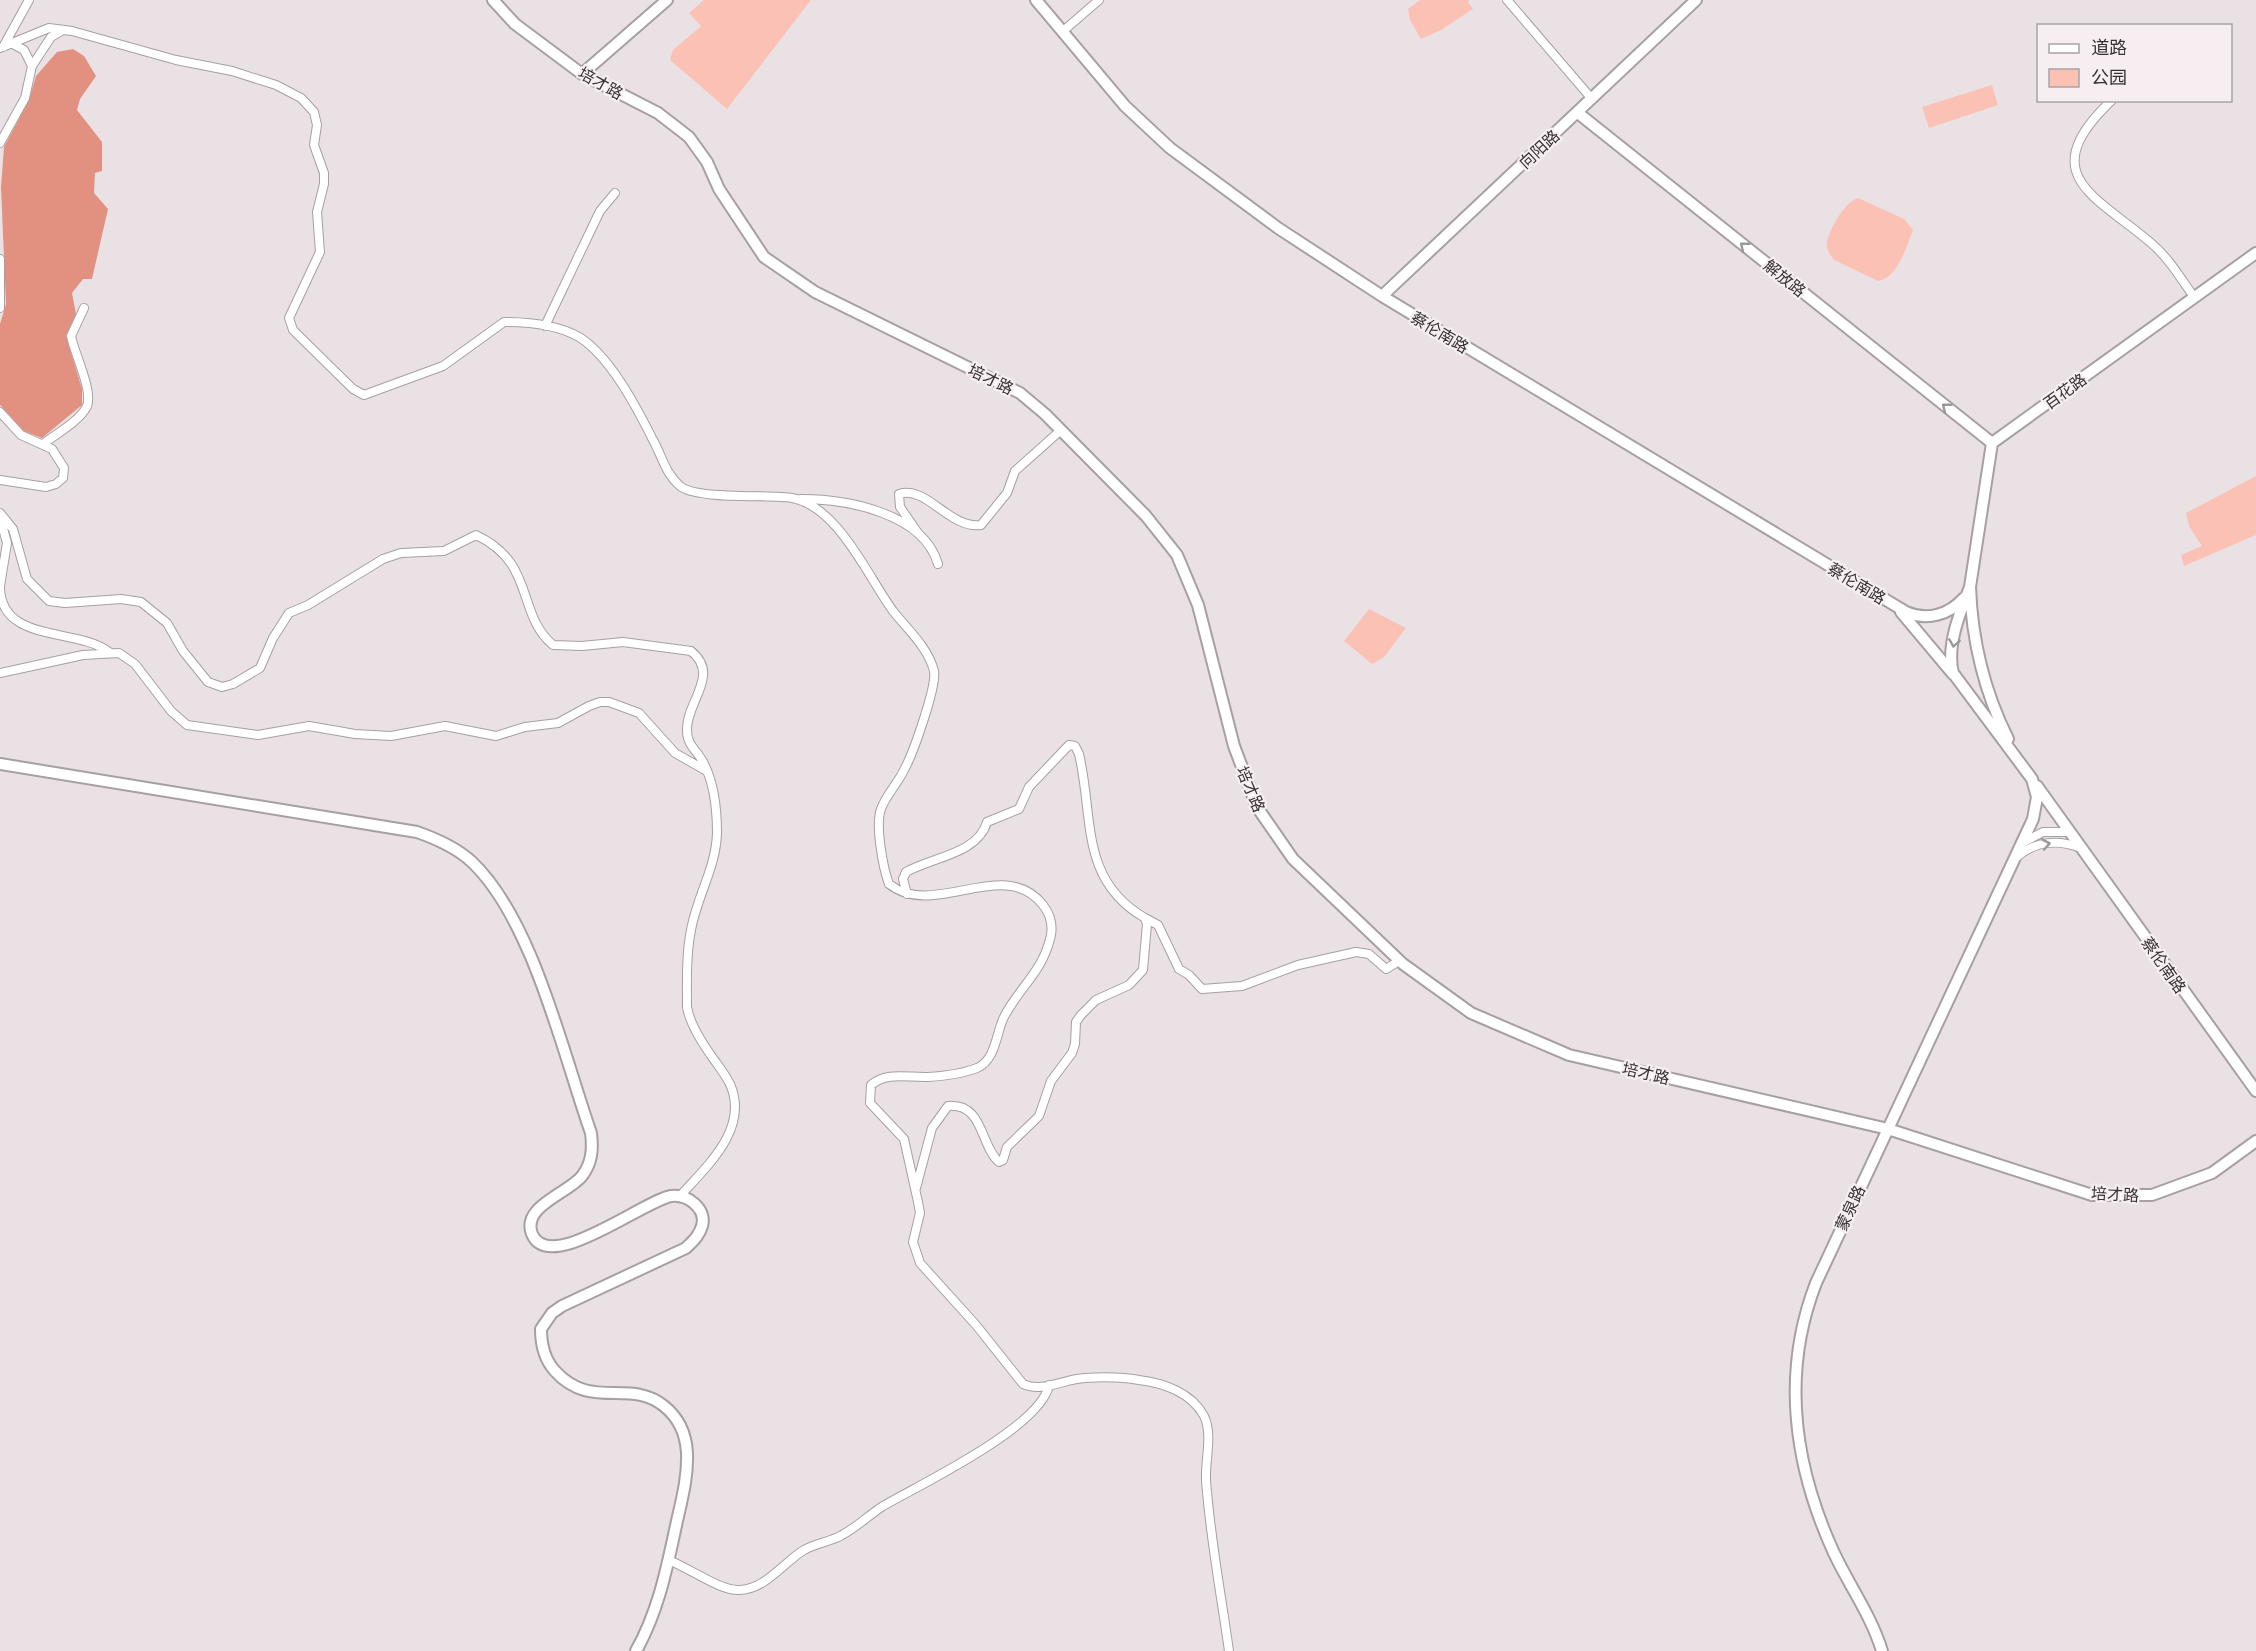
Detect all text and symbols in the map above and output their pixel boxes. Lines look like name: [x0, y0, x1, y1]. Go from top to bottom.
legend: [2037, 24, 2232, 102]
text: 道路: [2091, 37, 2127, 59]
street label: 培才路: [575, 63, 626, 103]
text: 公园: [2091, 67, 2127, 89]
street label: 向阳路: [1515, 126, 1563, 173]
one-way arrow: [1740, 242, 1751, 253]
street label: 解放路: [1760, 256, 1809, 301]
street label: 蔡伦南路: [1407, 308, 1472, 357]
street label: 培才路: [965, 360, 1017, 399]
street label: 百花路: [2040, 370, 2090, 413]
one-way arrow: [1942, 403, 1953, 414]
street label: 蔡伦南路: [1824, 559, 1889, 608]
one-way arrow: [1948, 638, 1961, 648]
street label: 培才路: [1232, 763, 1269, 815]
one-way arrow: [2040, 838, 2050, 851]
street label: 蔡伦南路: [2137, 934, 2190, 997]
street label: 培才路: [1620, 1059, 1671, 1088]
street label: 蒙泉路: [1832, 1182, 1869, 1234]
street label: 培才路: [2091, 1184, 2139, 1205]

